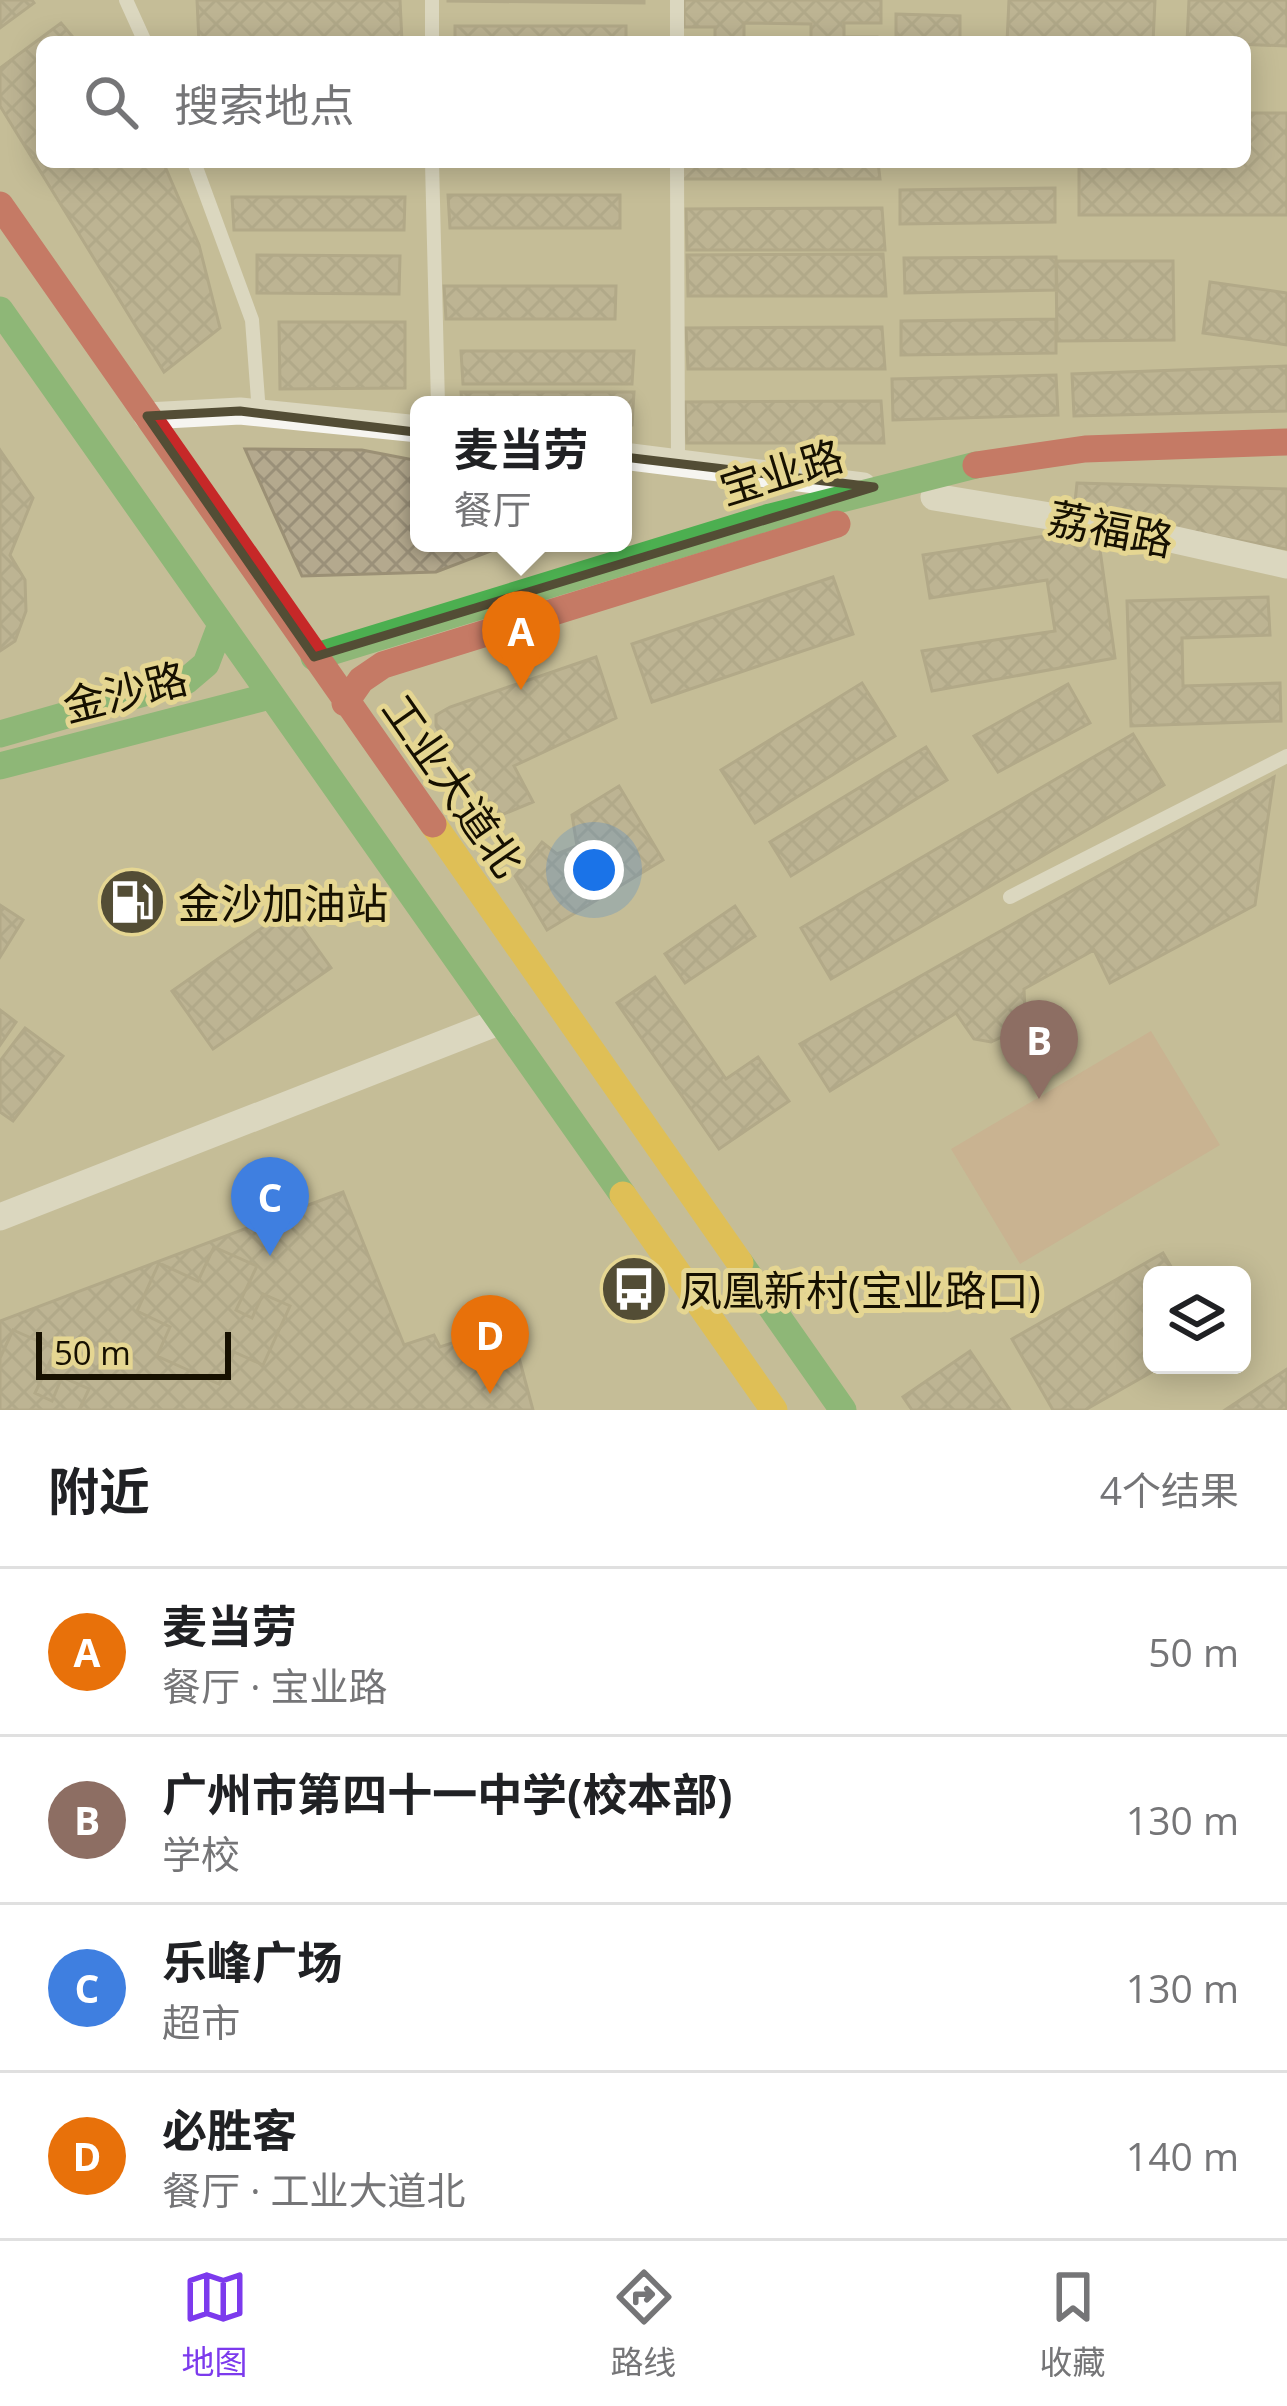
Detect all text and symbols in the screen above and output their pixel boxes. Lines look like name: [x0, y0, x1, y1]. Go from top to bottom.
search box: [36, 36, 1251, 168]
icon: search: [78, 69, 144, 135]
text: 搜索地点: [174, 74, 354, 135]
popup: [410, 396, 632, 552]
text: 麦当劳: [453, 418, 589, 479]
street label: 宝业路: [712, 425, 850, 517]
text: 餐厅: [453, 482, 532, 535]
street label: 荔福路: [1044, 488, 1178, 568]
pin: A: [482, 591, 560, 690]
street label: 金沙路: [57, 648, 193, 734]
street label: 工业大道北: [370, 683, 538, 887]
your location: [564, 840, 624, 900]
fuel station icon: 金沙加油站: [97, 867, 167, 937]
place label: 金沙加油站: [178, 874, 388, 931]
pin: B: [1000, 1000, 1078, 1099]
pin: C: [231, 1157, 309, 1256]
bus stop icon: 凤凰新村(宝业路口): [599, 1254, 669, 1324]
place label: 凤凰新村(宝业路口): [680, 1261, 1041, 1318]
map controls: [1143, 1266, 1251, 1374]
button: layers: [1143, 1266, 1251, 1374]
pin: D: [451, 1295, 529, 1394]
scale bar: [36, 1326, 231, 1379]
text: 50 m: [54, 1330, 131, 1375]
text: 附近: [48, 1455, 150, 1525]
text: 4个结果: [1100, 1463, 1239, 1516]
text: 麦当劳: [162, 1595, 297, 1656]
text: A: [74, 1625, 100, 1678]
text: 50 m: [1148, 1625, 1239, 1678]
text: 餐厅 · 宝业路: [162, 1659, 388, 1712]
text: 广州市第四十一中学(校本部): [162, 1763, 733, 1824]
text: B: [74, 1793, 100, 1846]
text: 130 m: [1126, 1793, 1239, 1846]
text: 学校: [162, 1827, 240, 1880]
text: 乐峰广场: [162, 1931, 342, 1992]
text: C: [75, 1961, 99, 2014]
text: 130 m: [1126, 1961, 1239, 2014]
text: 超市: [162, 1995, 240, 2048]
text: 必胜客: [162, 2099, 297, 2160]
text: D: [73, 2129, 101, 2182]
text: 140 m: [1126, 2129, 1239, 2182]
text: 餐厅 · 工业大道北: [162, 2163, 466, 2216]
tab: 地图: [182, 2264, 248, 2384]
tab: 路线: [611, 2264, 677, 2384]
tab: 收藏: [1040, 2264, 1106, 2384]

